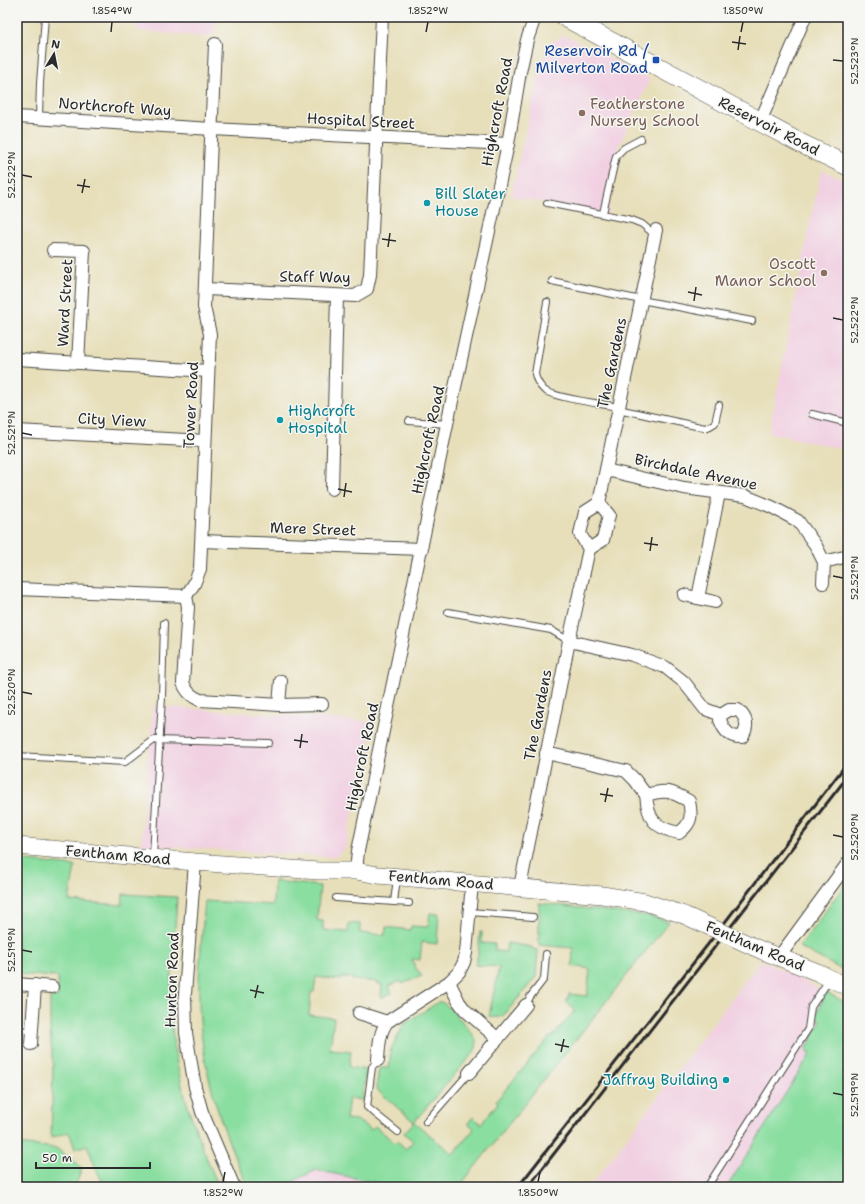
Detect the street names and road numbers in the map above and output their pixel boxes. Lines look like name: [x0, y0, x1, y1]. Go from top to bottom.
street label: Highcroft Road: [477, 55, 517, 168]
street label: Reservoir Road: [715, 92, 824, 160]
street label: Northcroft Way: [58, 93, 172, 121]
street label: Hospital Street: [306, 108, 416, 134]
street label: Ward Street: [53, 258, 77, 348]
street label: Staff Way: [279, 266, 351, 288]
street label: The Gardens: [593, 316, 631, 410]
street label: Tower Road: [179, 360, 203, 449]
street label: Highcroft Road: [407, 383, 449, 496]
street label: City View: [77, 408, 147, 432]
street label: Birchdale Avenue: [633, 449, 759, 495]
street label: Mere Street: [269, 517, 357, 541]
street label: The Gardens: [519, 668, 557, 762]
street label: Highcroft Road: [341, 700, 383, 813]
street label: Fentham Road: [65, 840, 172, 870]
street label: Fentham Road: [388, 865, 495, 895]
street label: Fentham Road: [702, 916, 808, 976]
street label: Hunton Road: [160, 931, 184, 1028]

